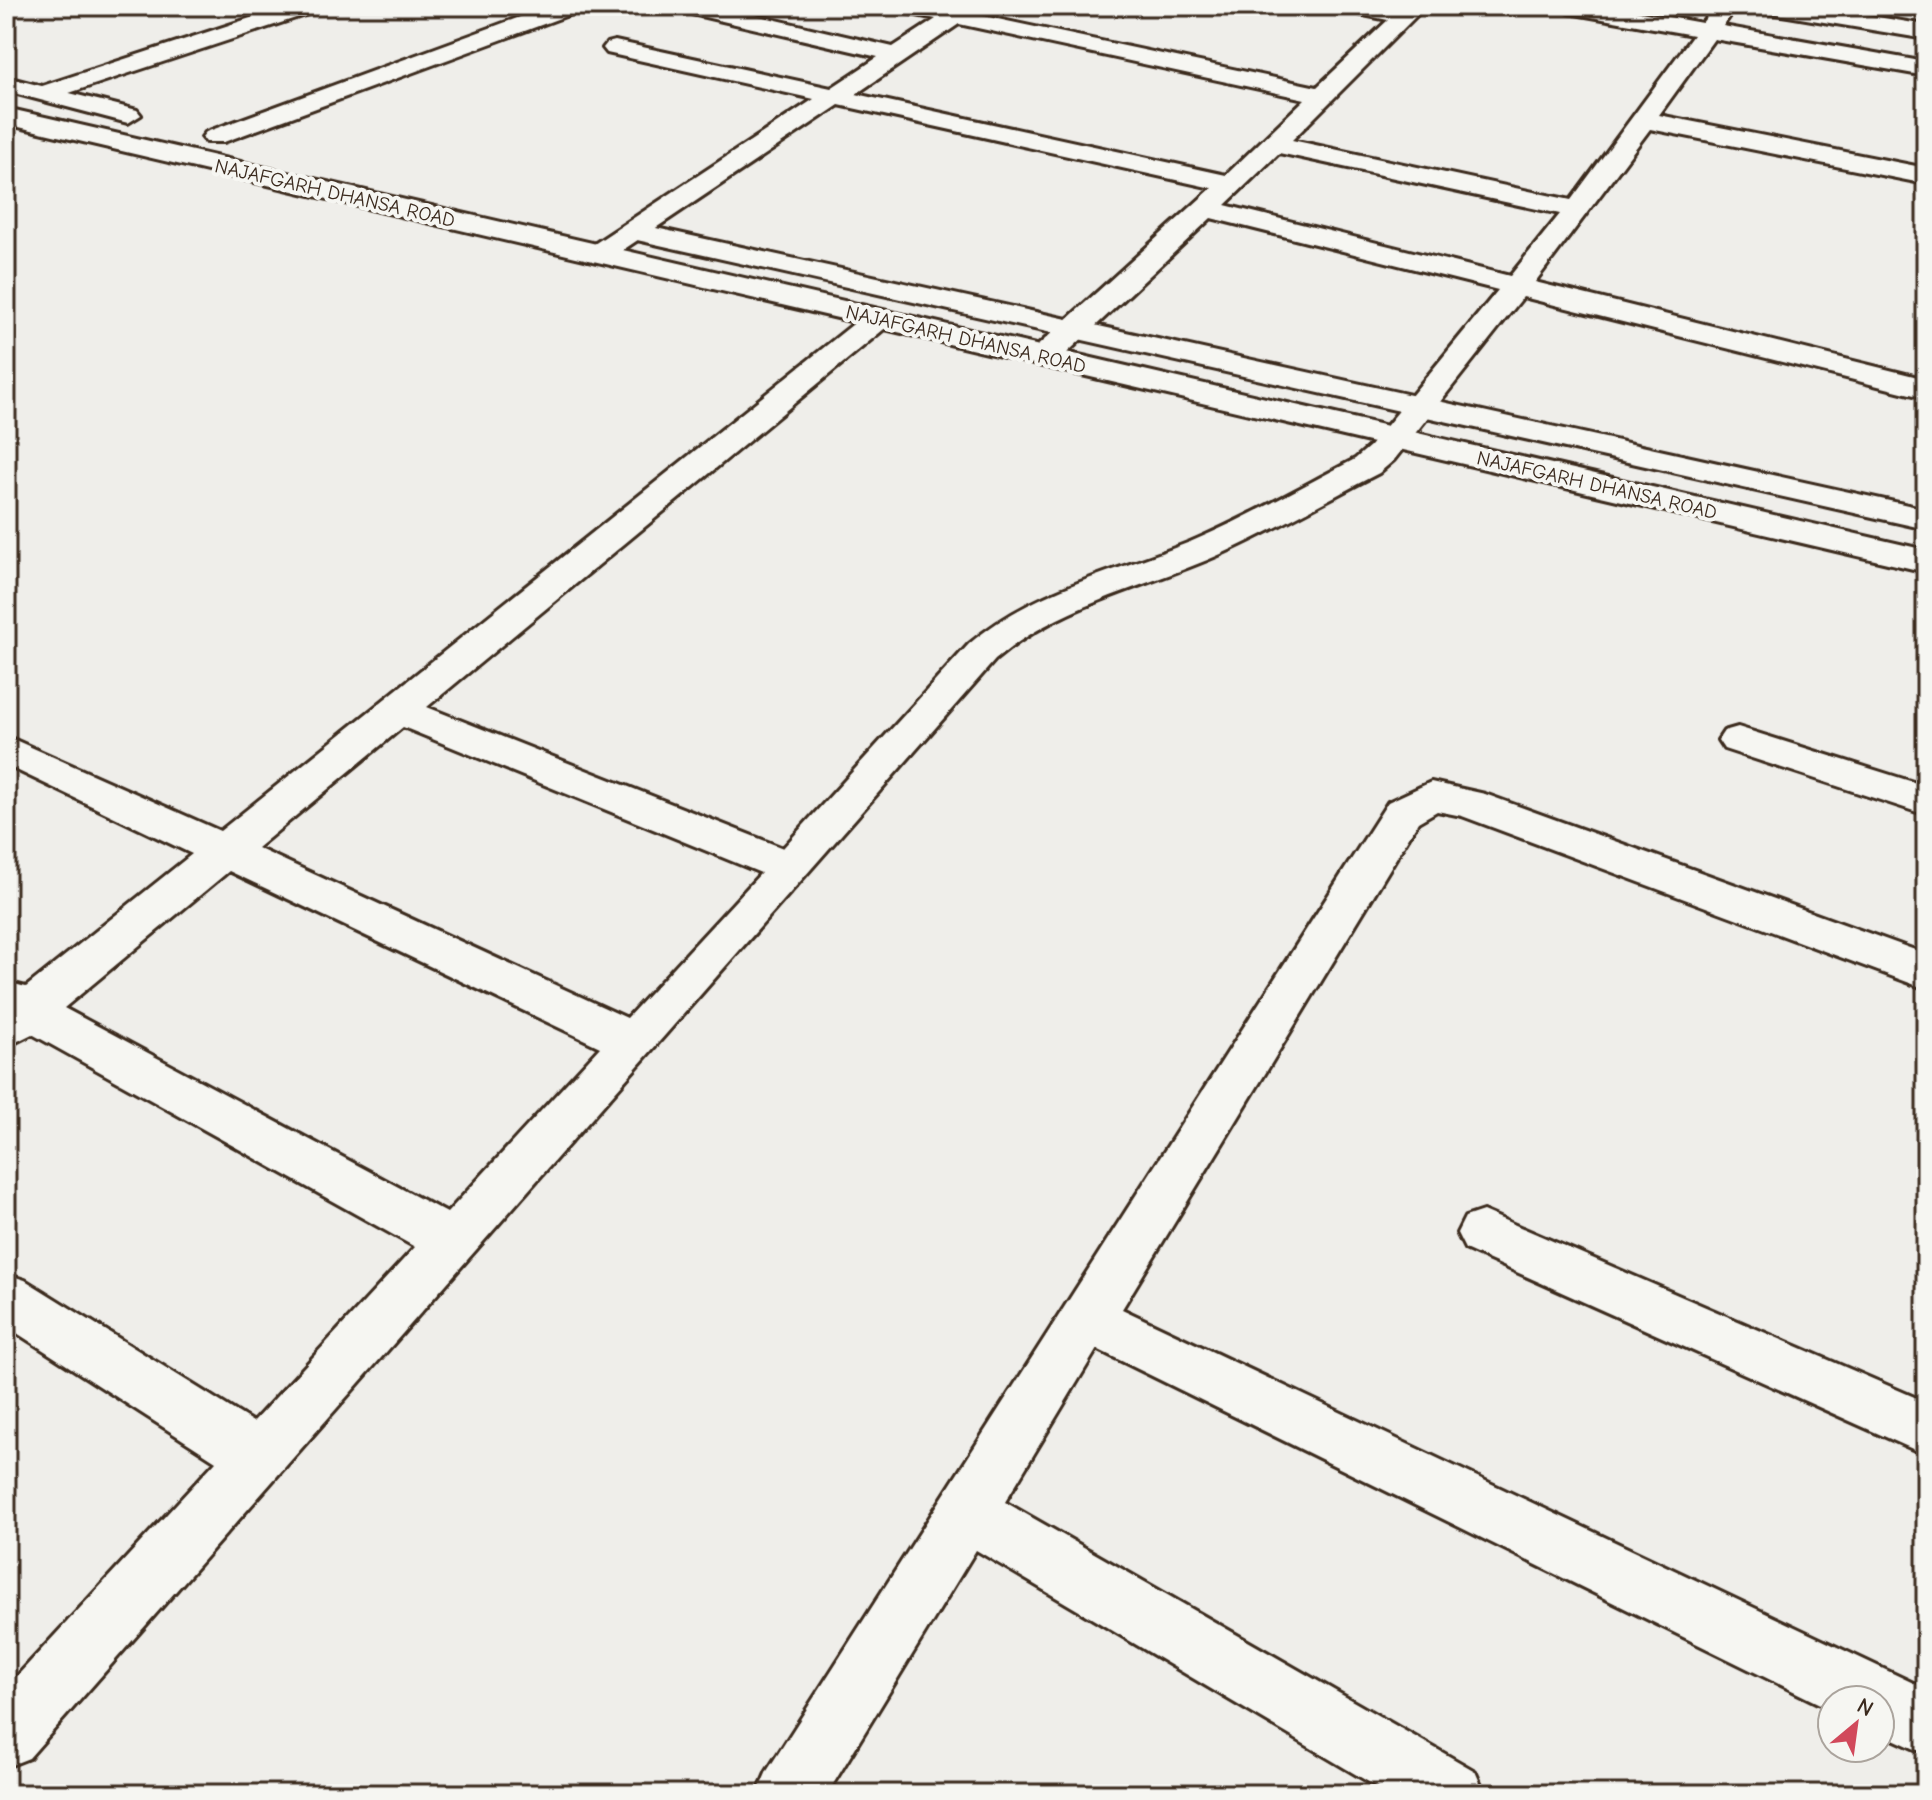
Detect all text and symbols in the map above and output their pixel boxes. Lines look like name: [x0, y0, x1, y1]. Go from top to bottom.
street label: NAJAFGARH DHANSA ROAD: [213, 154, 457, 232]
street label: NAJAFGARH DHANSA ROAD: [844, 300, 1088, 378]
street label: NAJAFGARH DHANSA ROAD: [1475, 446, 1719, 524]
north arrow: [1816, 1684, 1896, 1764]
text: N: [1853, 1693, 1878, 1722]

